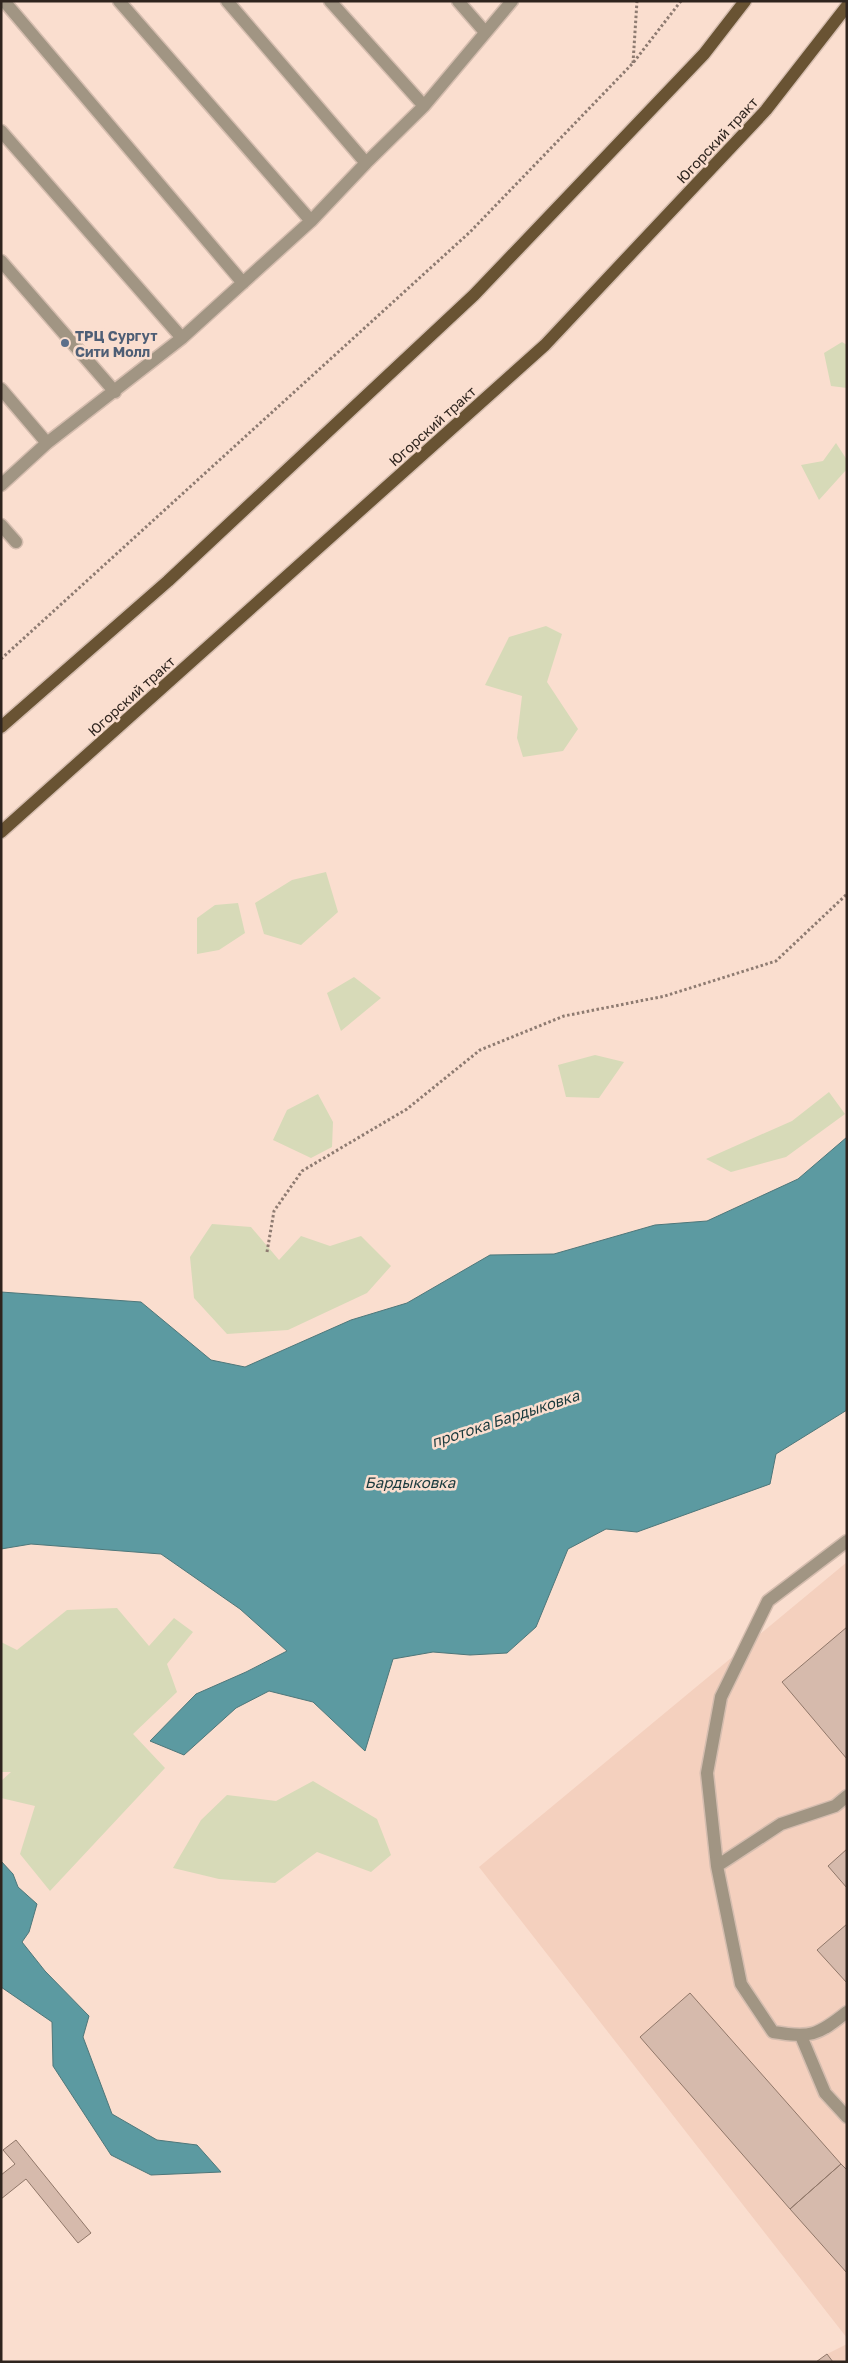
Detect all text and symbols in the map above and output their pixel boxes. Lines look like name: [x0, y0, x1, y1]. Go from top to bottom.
street label: Югорский тракт: [673, 93, 761, 186]
place label: ТРЦ Сургут Сити Молл: [75, 327, 157, 360]
marker: ТРЦ Сургут Сити Молл: [59, 337, 71, 349]
street label: Югорский тракт: [385, 382, 479, 470]
street label: Югорский тракт: [84, 652, 178, 740]
water label: протока Бардыковка: [429, 1385, 582, 1450]
water label: Бардыковка: [365, 1473, 456, 1491]

